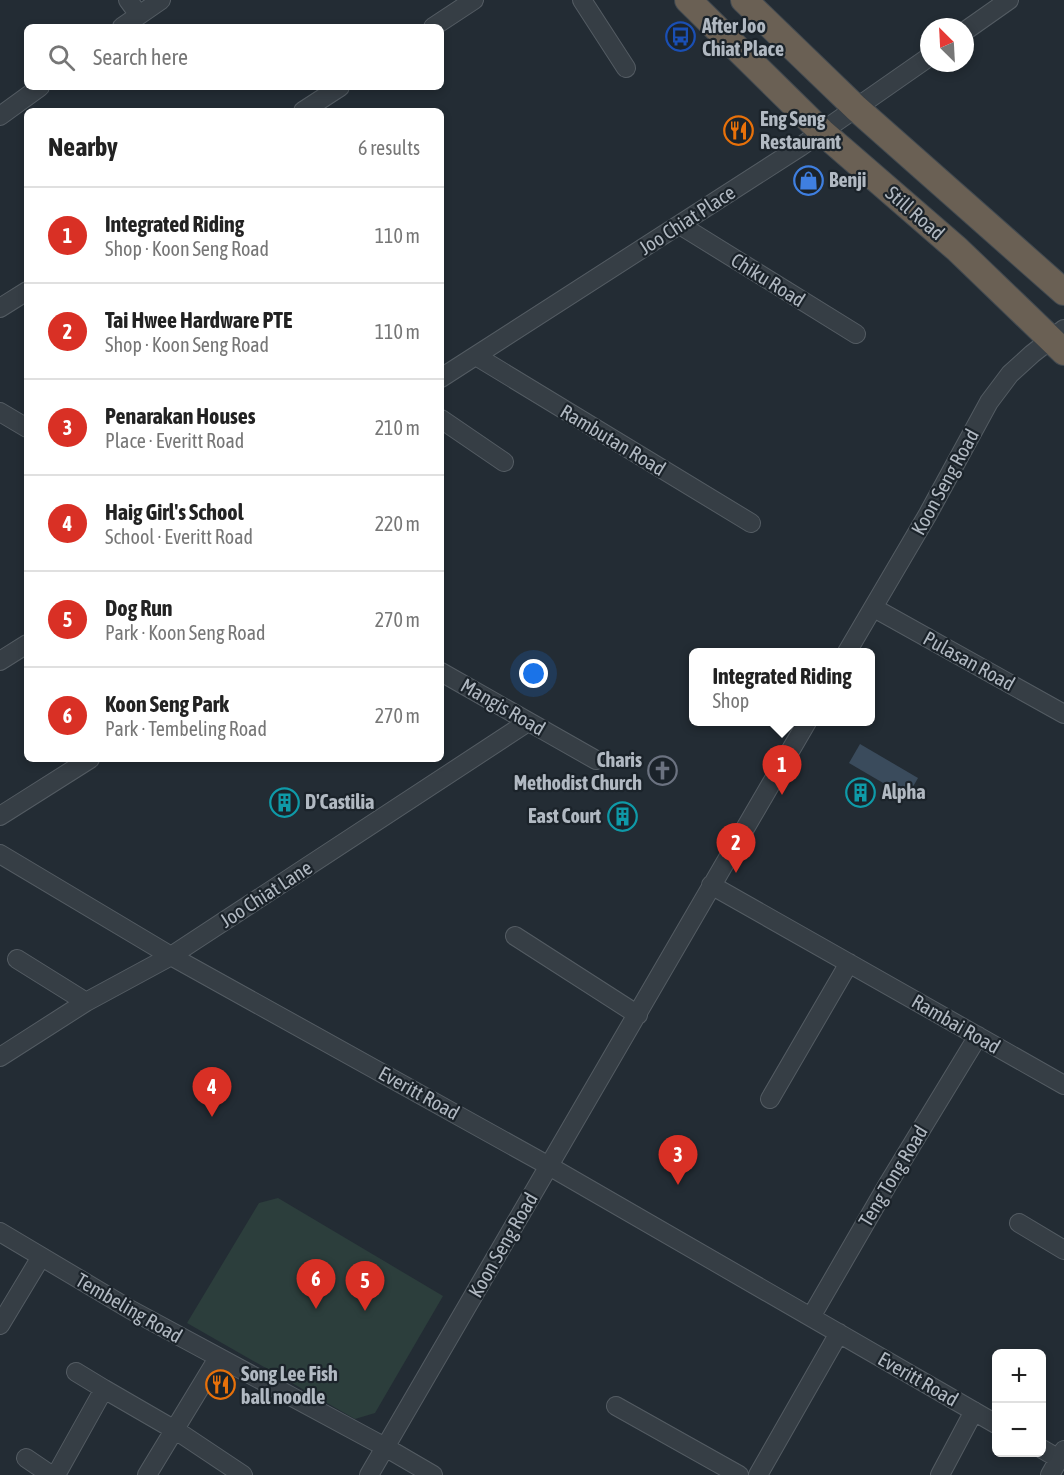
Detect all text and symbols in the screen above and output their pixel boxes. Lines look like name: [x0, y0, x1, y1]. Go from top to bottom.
place label: After Joo Chiat Place: [701, 14, 784, 60]
north arrow: [920, 18, 974, 72]
bus stop icon: After Joo Chiat Place: [665, 21, 697, 53]
search box: [24, 24, 444, 90]
icon: search: [45, 41, 78, 74]
text: Search here: [93, 44, 188, 70]
place label: Eng Seng Restaurant: [760, 107, 841, 153]
restaurant icon: Eng Seng Restaurant: [723, 115, 755, 147]
text: Nearby: [48, 132, 118, 162]
text: 6 results: [358, 136, 420, 159]
shop icon: Benji: [792, 164, 824, 196]
place label: Benji: [829, 168, 866, 191]
street label: Joo Chiat Place: [634, 180, 739, 259]
street label: Still Road: [881, 181, 949, 244]
text: Integrated Riding: [105, 211, 244, 237]
text: 1: [63, 224, 72, 247]
text: 110 m: [375, 224, 420, 247]
text: Shop · Koon Seng Road: [105, 237, 269, 260]
street label: Chiku Road: [727, 248, 809, 311]
text: Tai Hwee Hardware PTE: [105, 307, 292, 333]
text: 2: [63, 320, 72, 343]
text: 110 m: [375, 320, 420, 343]
text: Shop · Koon Seng Road: [105, 333, 269, 356]
street label: Rambutan Road: [557, 399, 670, 480]
text: Penarakan Houses: [105, 403, 256, 429]
text: 3: [63, 416, 72, 439]
text: 210 m: [375, 416, 420, 439]
street label: Koon Seng Road: [906, 425, 983, 539]
text: Place · Everitt Road: [105, 429, 244, 452]
text: Haig Girl's School: [105, 499, 244, 525]
text: 4: [63, 512, 72, 535]
text: 220 m: [375, 512, 420, 535]
text: School · Everitt Road: [105, 525, 253, 548]
text: Dog Run: [105, 595, 172, 621]
text: 5: [63, 608, 72, 631]
text: 270 m: [375, 608, 420, 631]
text: Park · Koon Seng Road: [105, 621, 266, 644]
street label: Pulasan Road: [919, 626, 1019, 695]
popup: [689, 648, 875, 726]
your location: [519, 659, 548, 688]
text: Integrated Riding: [712, 663, 852, 689]
street label: Mangis Road: [457, 673, 550, 740]
text: Shop: [712, 689, 749, 712]
text: Koon Seng Park: [105, 691, 229, 717]
text: 6: [63, 704, 72, 727]
text: 270 m: [375, 704, 420, 727]
text: Park · Tembeling Road: [105, 717, 267, 740]
pin: 1: [762, 746, 802, 795]
place label: Charis Methodist Church: [514, 748, 642, 794]
church icon: Charis Methodist Church: [647, 755, 679, 787]
building icon: Alpha: [845, 776, 877, 808]
place label: Alpha: [881, 780, 926, 803]
building icon: D'Castilia: [268, 786, 300, 818]
place label: D'Castilia: [305, 790, 374, 813]
building icon: East Court: [606, 800, 638, 832]
place label: East Court: [528, 804, 601, 827]
pin: 2: [716, 824, 756, 873]
street label: Joo Chiat Lane: [215, 855, 316, 932]
street label: Rambai Road: [908, 989, 1004, 1058]
street label: Everitt Road: [375, 1061, 464, 1124]
pin: 4: [192, 1068, 232, 1117]
street label: Teng Tong Road: [853, 1121, 932, 1230]
pin: 3: [658, 1136, 698, 1185]
street label: Koon Seng Road: [463, 1188, 542, 1301]
pin: 6: [296, 1260, 336, 1309]
pin: 5: [346, 1262, 385, 1311]
street label: Tembeling Road: [72, 1268, 186, 1347]
street label: Everitt Road: [874, 1346, 962, 1411]
map controls: [992, 1349, 1046, 1457]
button: +: [992, 1349, 1046, 1403]
place label: Song Lee Fish ball noodle: [241, 1362, 338, 1408]
restaurant icon: Song Lee Fish ball noodle: [204, 1369, 236, 1401]
button: −: [992, 1403, 1046, 1457]

